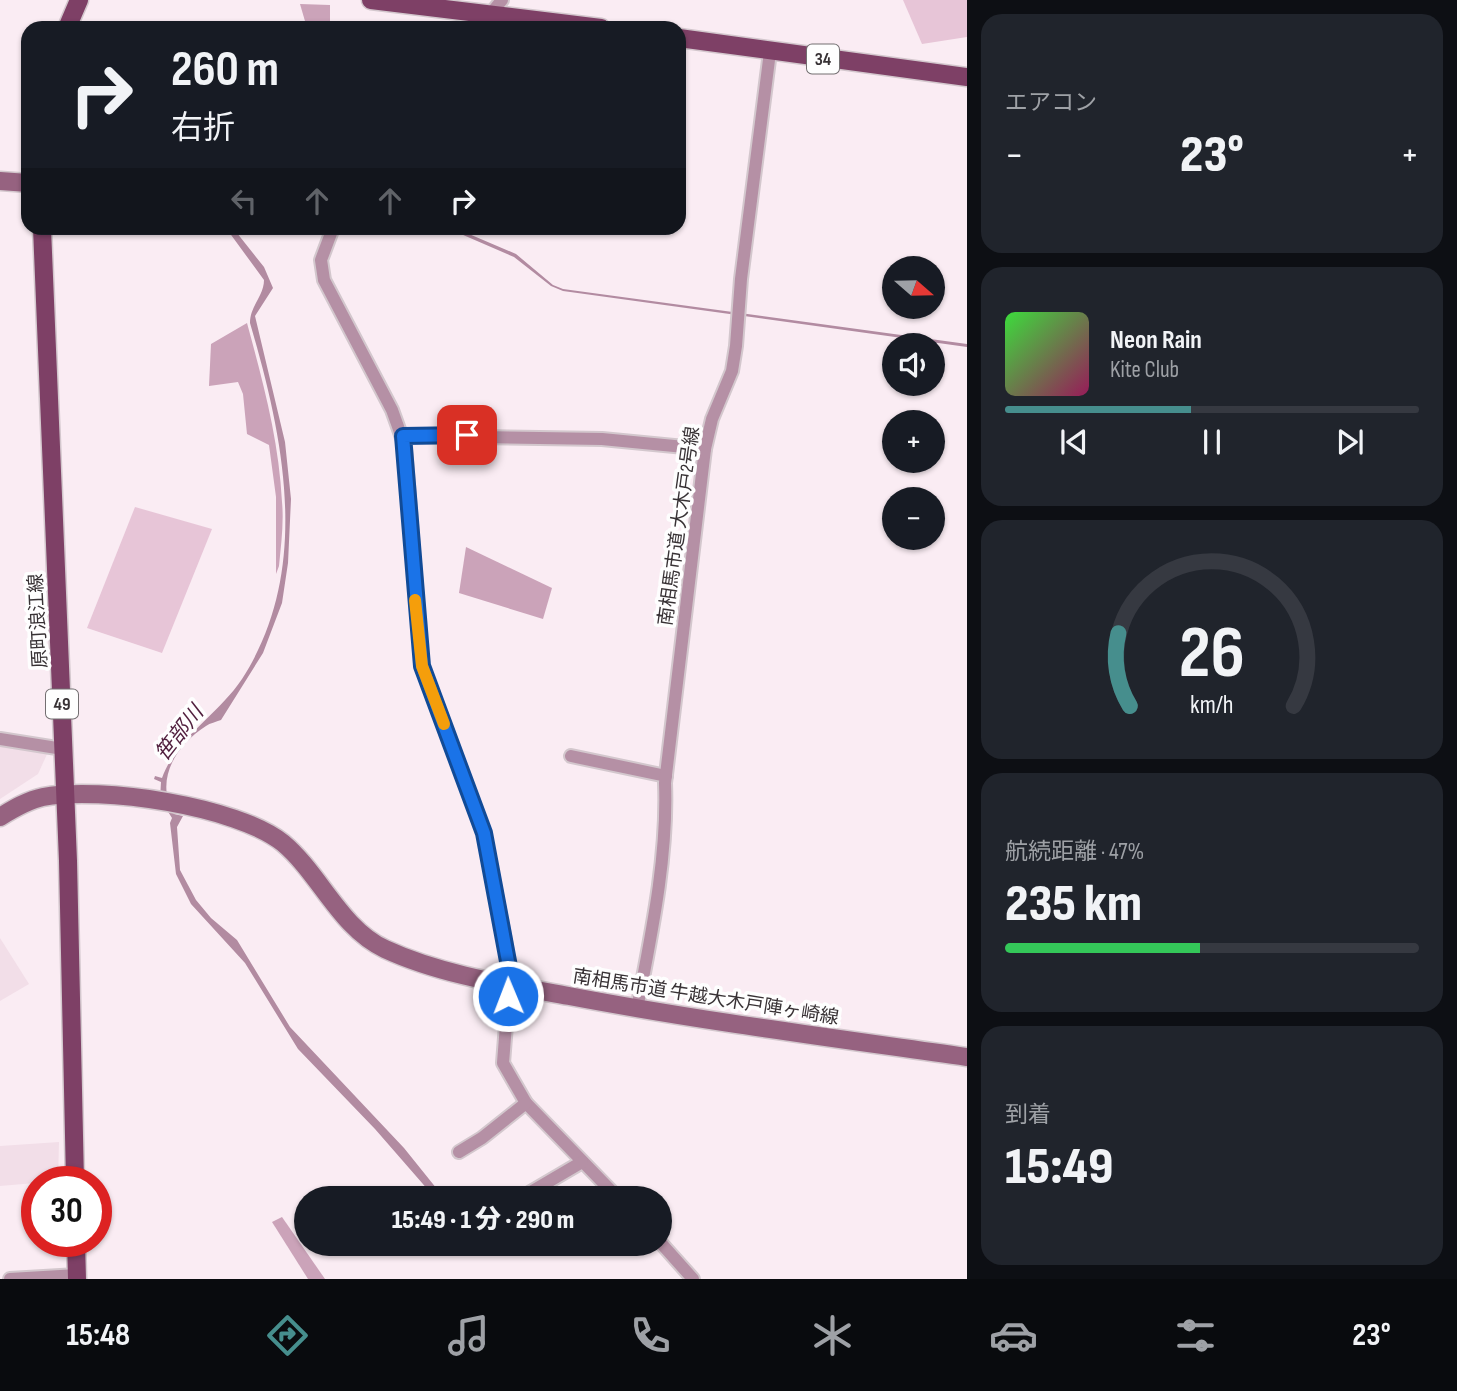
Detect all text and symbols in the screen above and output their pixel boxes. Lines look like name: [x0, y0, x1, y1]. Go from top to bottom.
text: 260 m: [171, 41, 279, 100]
road number: 34: [807, 44, 839, 74]
icon: right: [56, 49, 147, 140]
text: エアコン: [1005, 89, 1097, 117]
text: 右折: [171, 109, 235, 148]
text: 23°: [1180, 124, 1244, 187]
text: −: [1005, 133, 1024, 178]
text: +: [1400, 133, 1419, 178]
icon: left: [225, 182, 263, 220]
icon: ahead: [298, 182, 336, 220]
icon: ahead: [371, 182, 409, 220]
icon: right: [444, 182, 482, 220]
north arrow: [882, 256, 945, 318]
map controls: [882, 256, 945, 550]
text: Neon Rain: [1110, 325, 1202, 356]
button: sound: [882, 333, 945, 396]
text: Kite Club: [1110, 356, 1179, 384]
pin: [437, 405, 497, 465]
button: +: [882, 410, 945, 473]
icon: arrive: [448, 416, 486, 454]
icon: previous: [1055, 423, 1093, 461]
icon: pause: [1193, 423, 1231, 461]
icon: next: [1331, 423, 1369, 461]
street label: 南相馬市道 大木戸2号線: [654, 425, 705, 627]
button: −: [882, 487, 945, 550]
street label: 原町浪江線: [25, 573, 52, 669]
text: 26: [1179, 610, 1245, 698]
text: km/h: [1190, 689, 1234, 720]
road number: 49: [46, 690, 78, 718]
water label: 笹部川: [150, 699, 210, 766]
text: 航続距離 · 47%: [1005, 838, 1144, 866]
text: 235 km: [1005, 873, 1142, 936]
position arrow: [471, 959, 545, 1033]
street label: 南相馬市道 牛越大木戸陣ヶ崎線: [571, 965, 840, 1030]
text: 到着: [1005, 1101, 1051, 1129]
text: 15:49: [1005, 1136, 1113, 1199]
speed limit sign: 30: [21, 1166, 112, 1257]
text: 15:49 · 1 分 · 290 m: [392, 1205, 574, 1236]
icon: directions: [263, 1311, 312, 1360]
icon: music: [444, 1311, 493, 1360]
icon: phone: [626, 1311, 675, 1360]
icon: climate: [808, 1311, 857, 1360]
icon: car: [989, 1311, 1038, 1360]
icon: filters: [1171, 1311, 1220, 1360]
text: 15:48: [66, 1316, 130, 1355]
text: 23°: [1352, 1316, 1391, 1355]

